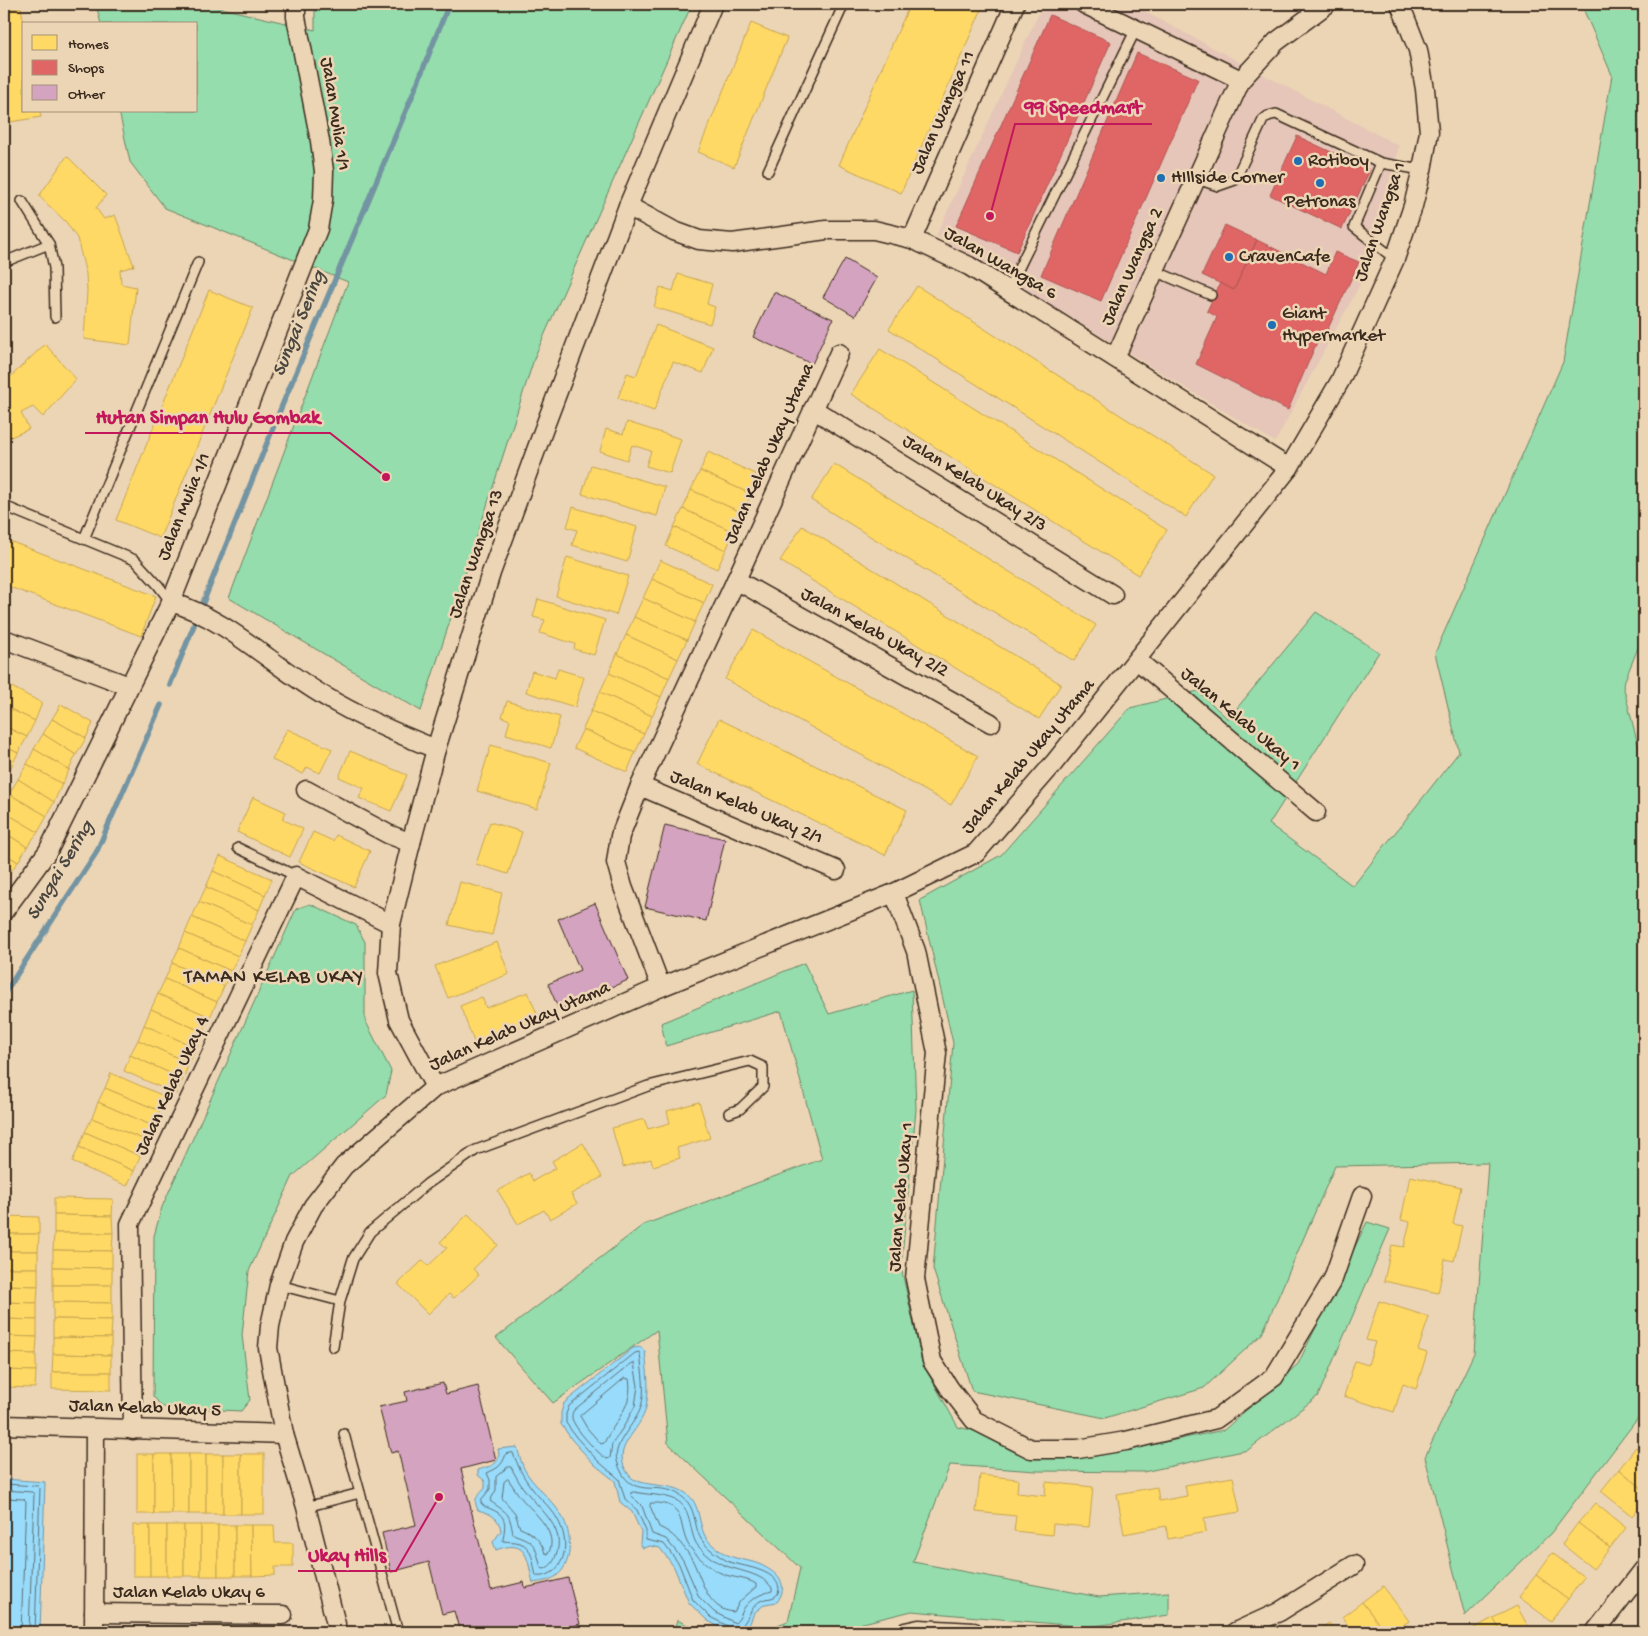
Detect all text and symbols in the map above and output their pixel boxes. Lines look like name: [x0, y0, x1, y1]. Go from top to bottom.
legend: [22, 22, 198, 112]
text: Homes: [68, 36, 109, 54]
street label: Jalan Wangsa 11: [906, 48, 982, 178]
street label: Jalan Mulia 1/1: [314, 56, 354, 172]
text: Shops: [68, 60, 104, 78]
text: Other: [68, 86, 106, 104]
callout: 99 Speedmart: [1015, 89, 1152, 124]
text: 99 Speedmart: [1024, 98, 1143, 121]
place label: Rotiboy: [1308, 150, 1370, 173]
marker: Rotiboy: [1292, 155, 1304, 167]
street label: Jalan Wangsa 1: [1350, 159, 1412, 285]
place label: HIllside Corner: [1171, 167, 1286, 190]
marker: HIllside Corner: [1155, 172, 1167, 184]
marker: Petronas: [1314, 177, 1326, 189]
place label: Petronas: [1283, 191, 1357, 214]
street label: Jalan Wangsa 2: [1097, 204, 1169, 330]
street label: Jalan Wangsa 6: [939, 222, 1061, 306]
place label: CravenCafe: [1239, 246, 1330, 269]
marker: CravenCafe: [1223, 251, 1235, 263]
water label: Sungai Sering: [268, 266, 332, 380]
place label: Giant Hypermarket: [1282, 303, 1387, 348]
marker: Giant Hypermarket: [1266, 319, 1278, 331]
street label: Jalan Kelab Ukay Utama: [720, 359, 821, 548]
callout: Hutan Simpan Hulu Gombak: [85, 398, 330, 433]
text: Hutan Simpan Hulu Gombak: [96, 408, 322, 431]
street label: Jalan Kelab Ukay 2/3: [898, 430, 1051, 538]
street label: Jalan Mulia 1/1: [153, 450, 217, 564]
street label: Jalan Wangsa 13: [444, 486, 510, 622]
street label: Jalan Kelab Ukay 2/2: [796, 583, 952, 683]
street label: Jalan Kelab Ukay 1: [1175, 663, 1305, 777]
street label: Jalan Kelab Ukay Utama: [957, 674, 1102, 839]
street label: Jalan Kelab Ukay 2/1: [666, 765, 826, 851]
water label: Sungai Sering: [22, 816, 100, 925]
district label: TAMAN KELAB UKAY: [183, 967, 364, 990]
street label: Jalan Kelab Ukay Utama: [426, 976, 615, 1077]
street label: Jalan Kelab Ukay 4: [131, 1013, 215, 1159]
street label: Jalan Kelab Ukay 1: [884, 1121, 920, 1273]
street label: Jalan Kelab Ukay 5: [69, 1395, 221, 1423]
callout: Ukay Hills: [298, 1536, 396, 1571]
text: Ukay Hills: [308, 1546, 388, 1569]
street label: Jalan Kelab Ukay 6: [113, 1582, 265, 1605]

